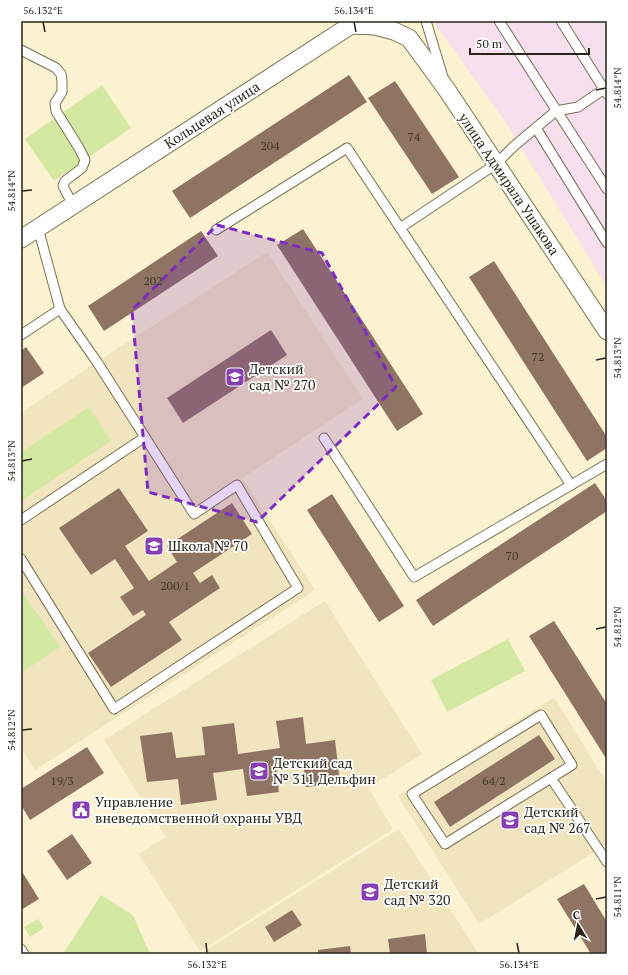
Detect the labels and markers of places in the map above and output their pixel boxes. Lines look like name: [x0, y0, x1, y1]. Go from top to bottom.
place label: Детский сад № 270: [249, 359, 316, 394]
school or university icon: Детский сад № 270: [224, 366, 246, 388]
school or university icon: Школа № 70: [143, 535, 165, 557]
place label: Школа № 70: [168, 536, 248, 555]
place label: Детский сад № 311 Дельфин: [273, 753, 376, 788]
school or university icon: Детский сад № 311 Дельфин: [248, 760, 270, 782]
place label: Управление вневедомственной охраны УВД: [95, 792, 303, 827]
public building icon: Управление вневедомственной охраны УВД: [70, 799, 92, 821]
place label: Детский сад № 267: [524, 802, 591, 837]
school or university icon: Детский сад № 267: [499, 809, 521, 831]
place label: Детский сад № 320: [384, 874, 451, 909]
school or university icon: Детский сад № 320: [359, 881, 381, 903]

